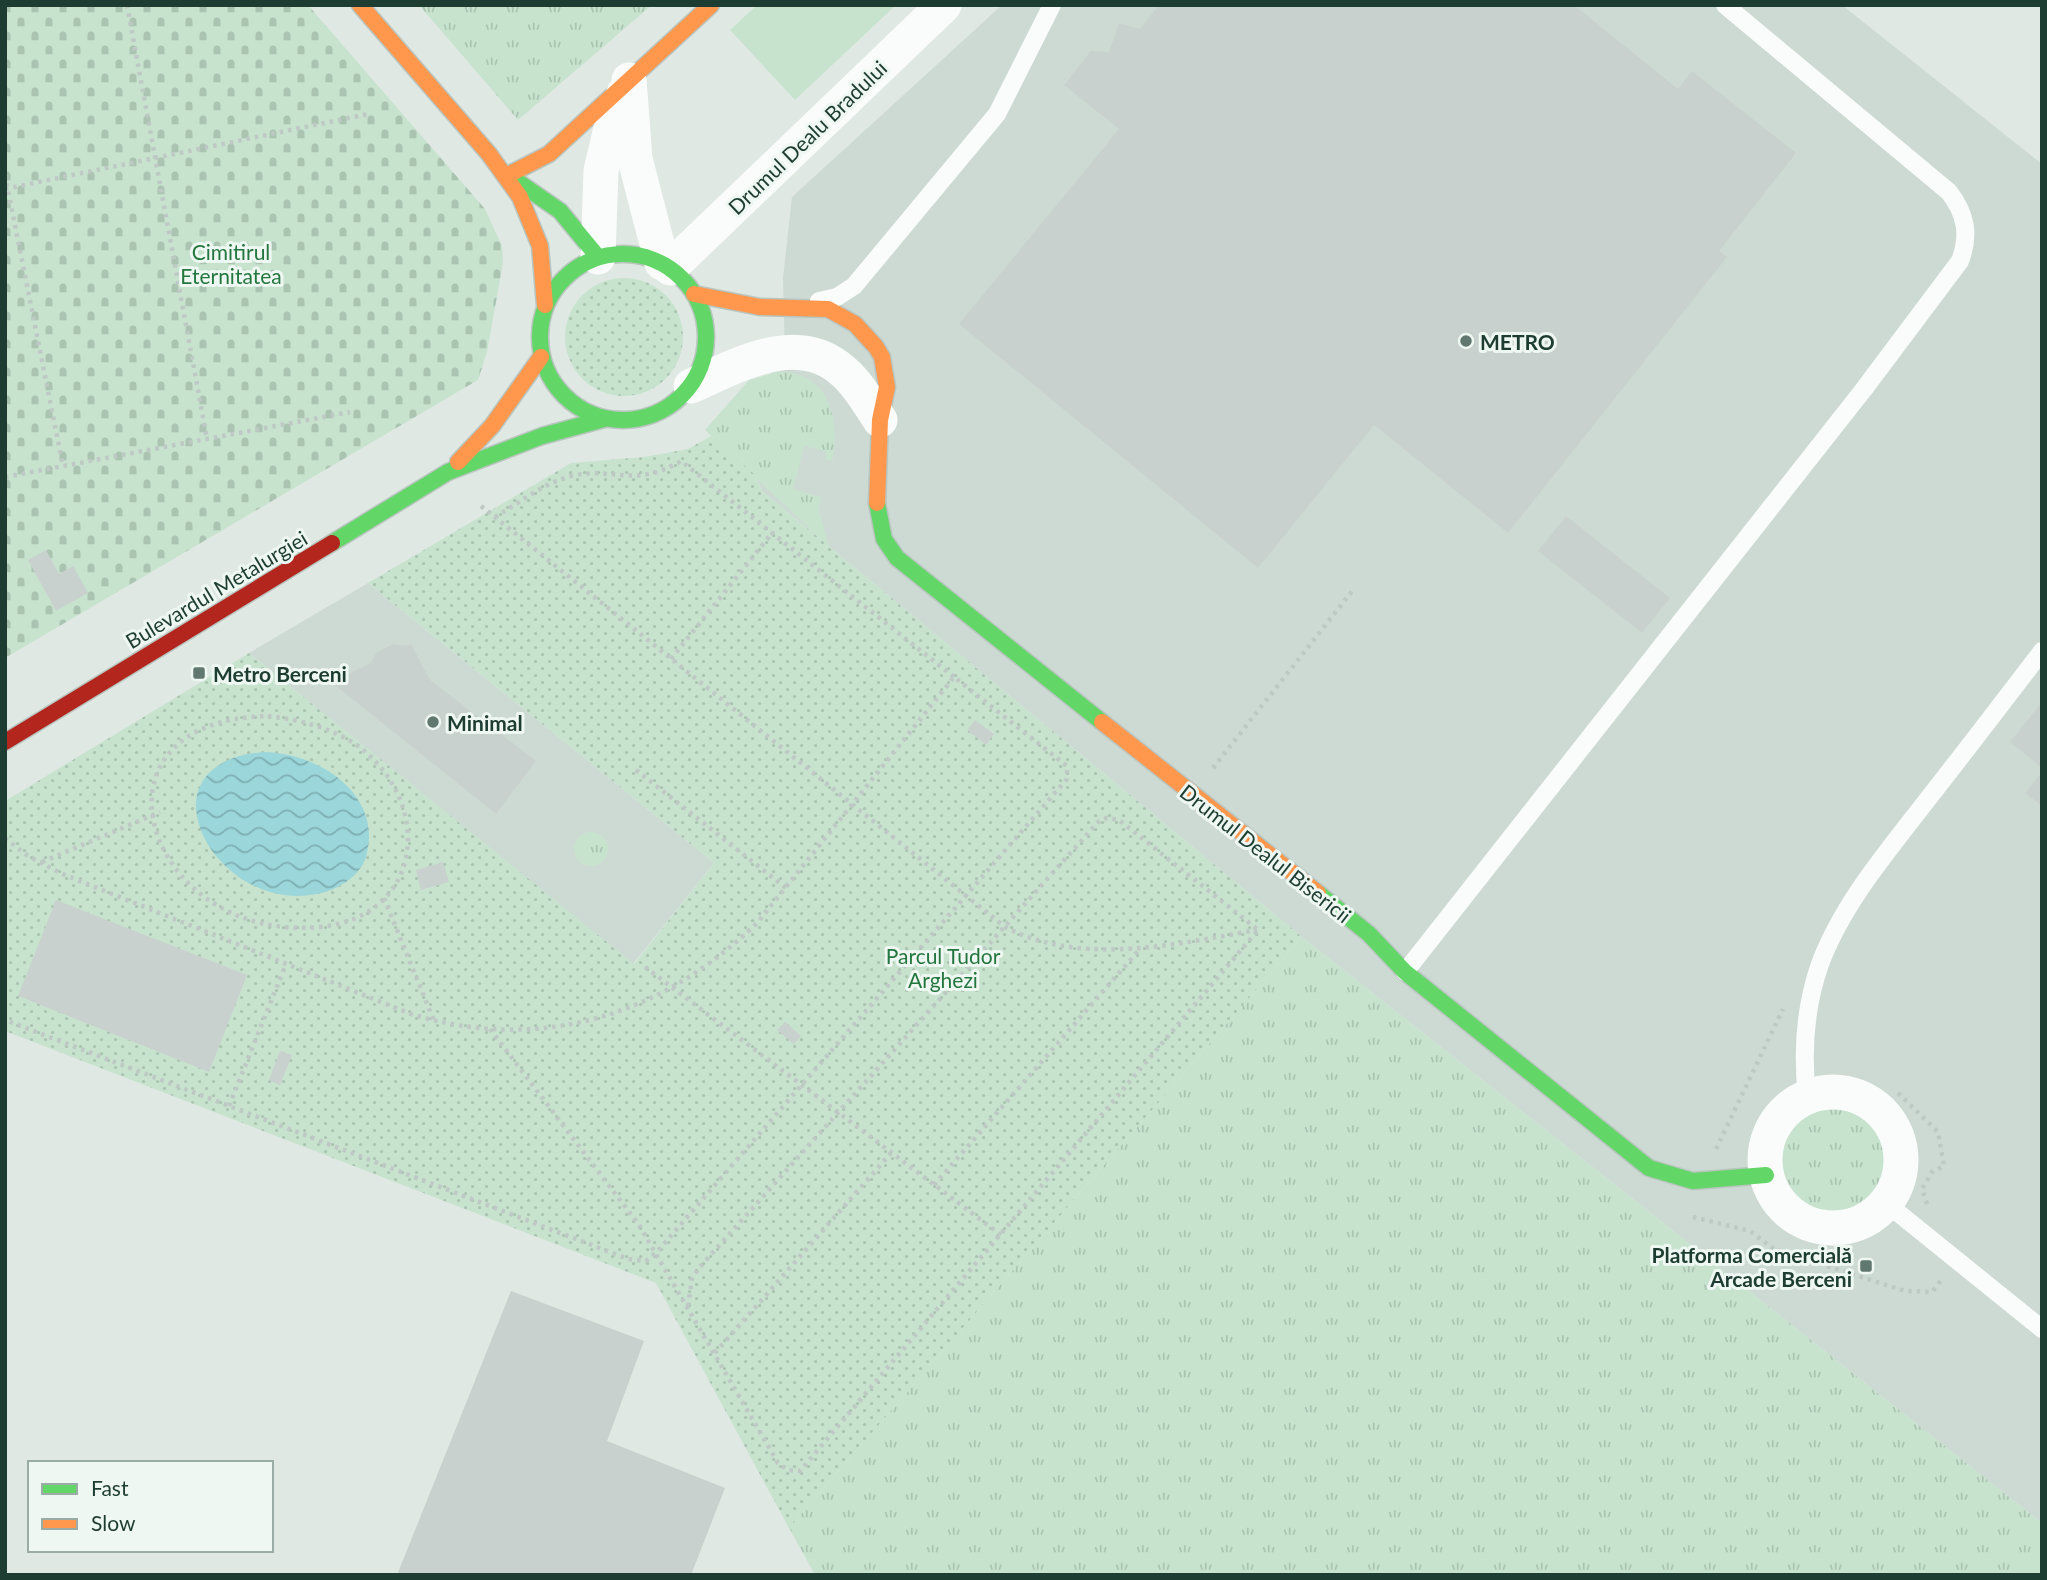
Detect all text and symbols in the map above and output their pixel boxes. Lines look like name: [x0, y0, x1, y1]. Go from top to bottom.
street label: Drumul Dealu Bradului: [723, 55, 891, 219]
park label: Cimitirul Eternitatea: [180, 239, 282, 288]
place label: METRO: [1480, 329, 1555, 354]
marker: METRO: [1458, 333, 1474, 349]
street label: Bulevardul Metalurgiei: [121, 525, 311, 653]
place label: Metro Berceni: [213, 661, 347, 686]
marker: Metro Berceni: [191, 665, 207, 681]
place label: Minimal: [447, 710, 523, 735]
marker: Minimal: [425, 714, 441, 730]
street label: Drumul Dealul Bisericii: [1176, 778, 1356, 928]
park label: Parcul Tudor Arghezi: [886, 943, 1001, 992]
place label: Platforma Comercială Arcade Berceni: [1652, 1242, 1852, 1291]
marker: Platforma Comercială Arcade Berceni: [1858, 1258, 1874, 1274]
legend: [28, 1461, 273, 1552]
text: Fast: [91, 1475, 129, 1500]
text: Slow: [91, 1510, 136, 1535]

